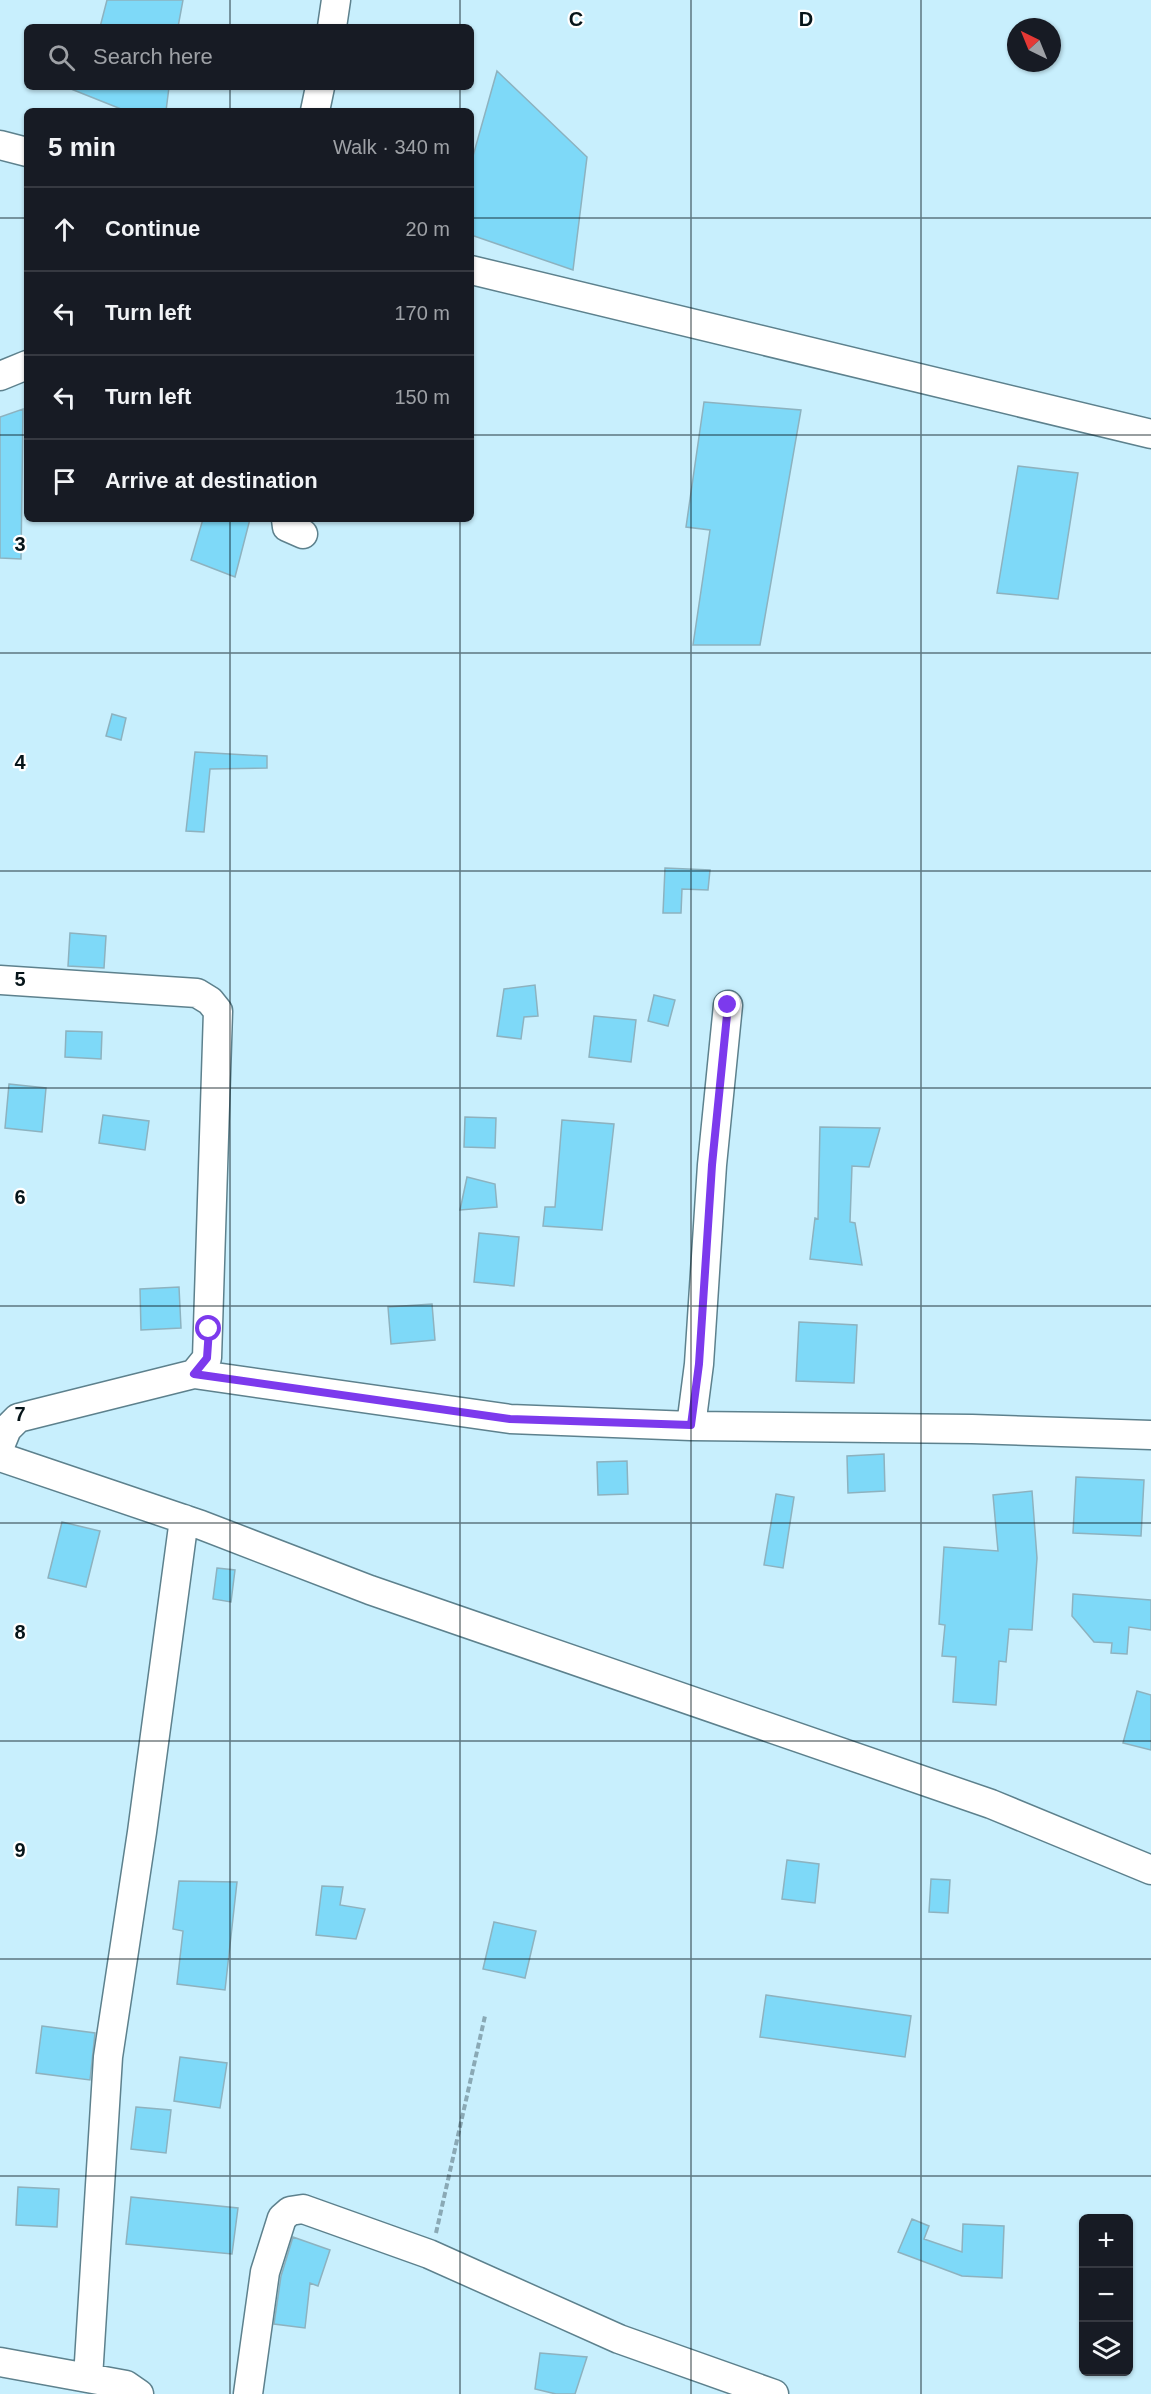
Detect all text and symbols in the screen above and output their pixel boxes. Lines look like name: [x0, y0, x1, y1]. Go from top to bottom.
text: C: [569, 8, 583, 30]
text: D: [799, 8, 813, 30]
north arrow: [1007, 18, 1061, 72]
search box: [24, 24, 474, 90]
icon: search: [45, 41, 78, 74]
text: Search here: [93, 44, 213, 69]
text: 5 min: [48, 132, 116, 162]
text: Walk · 340 m: [333, 136, 450, 158]
icon: ahead: [48, 213, 81, 246]
text: Continue: [105, 216, 200, 241]
text: 20 m: [406, 218, 450, 240]
icon: left: [48, 297, 81, 330]
text: Turn left: [105, 300, 191, 325]
text: 170 m: [394, 302, 450, 324]
icon: left: [48, 381, 81, 414]
text: Turn left: [105, 384, 191, 409]
text: 150 m: [394, 386, 450, 408]
icon: arrive: [48, 465, 81, 498]
text: Arrive at destination: [105, 468, 318, 493]
text: 3: [14, 533, 26, 555]
text: 4: [14, 751, 26, 773]
text: 5: [14, 968, 26, 990]
route end: [714, 991, 740, 1017]
text: 6: [14, 1186, 26, 1208]
route start: [195, 1315, 221, 1341]
text: 7: [14, 1403, 26, 1425]
text: 8: [14, 1621, 26, 1643]
text: 9: [14, 1839, 26, 1861]
map controls: [1079, 2214, 1133, 2376]
button: +: [1079, 2214, 1133, 2268]
button: −: [1079, 2268, 1133, 2322]
button: layers: [1079, 2322, 1133, 2376]

